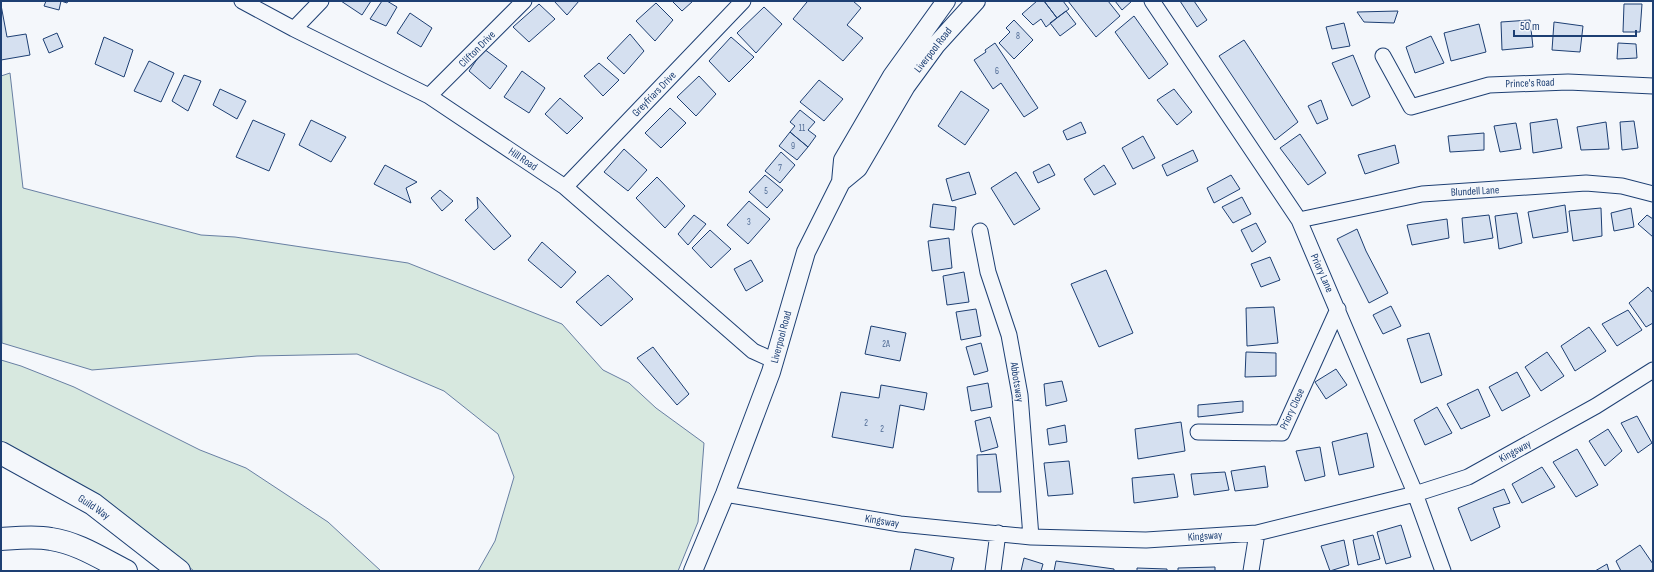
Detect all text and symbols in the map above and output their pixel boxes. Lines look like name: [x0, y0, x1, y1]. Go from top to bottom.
scale bar: [1514, 12, 1636, 38]
text: 50 m: [1520, 19, 1540, 34]
street label: Liverpool Road: [911, 25, 955, 75]
street label: Clifton Drive: [456, 28, 498, 70]
house number: 8: [1016, 31, 1020, 42]
house number: 6: [995, 66, 999, 77]
street label: Greyfriars Drive: [629, 69, 679, 119]
street label: Prince's Road: [1505, 76, 1555, 90]
house number: 11: [799, 123, 806, 134]
house number: 9: [791, 141, 795, 152]
street label: Hill Road: [506, 145, 540, 174]
house number: 7: [778, 163, 782, 174]
street label: Blundell Lane: [1450, 183, 1500, 199]
house number: 5: [764, 186, 768, 197]
house number: 3: [747, 217, 751, 228]
street label: Priory Lane: [1308, 252, 1336, 294]
street label: Liverpool Road: [768, 309, 794, 365]
house number: 2A: [882, 339, 890, 350]
street label: Abbotsway: [1007, 360, 1027, 404]
street label: Priory Close: [1277, 386, 1307, 432]
house number: 2: [864, 418, 868, 429]
house number: 2: [880, 424, 884, 435]
street label: Kingsway: [1497, 437, 1534, 465]
street label: Guild Way: [76, 492, 113, 523]
street label: Kingsway: [864, 512, 901, 530]
street label: Kingsway: [1187, 528, 1223, 544]

